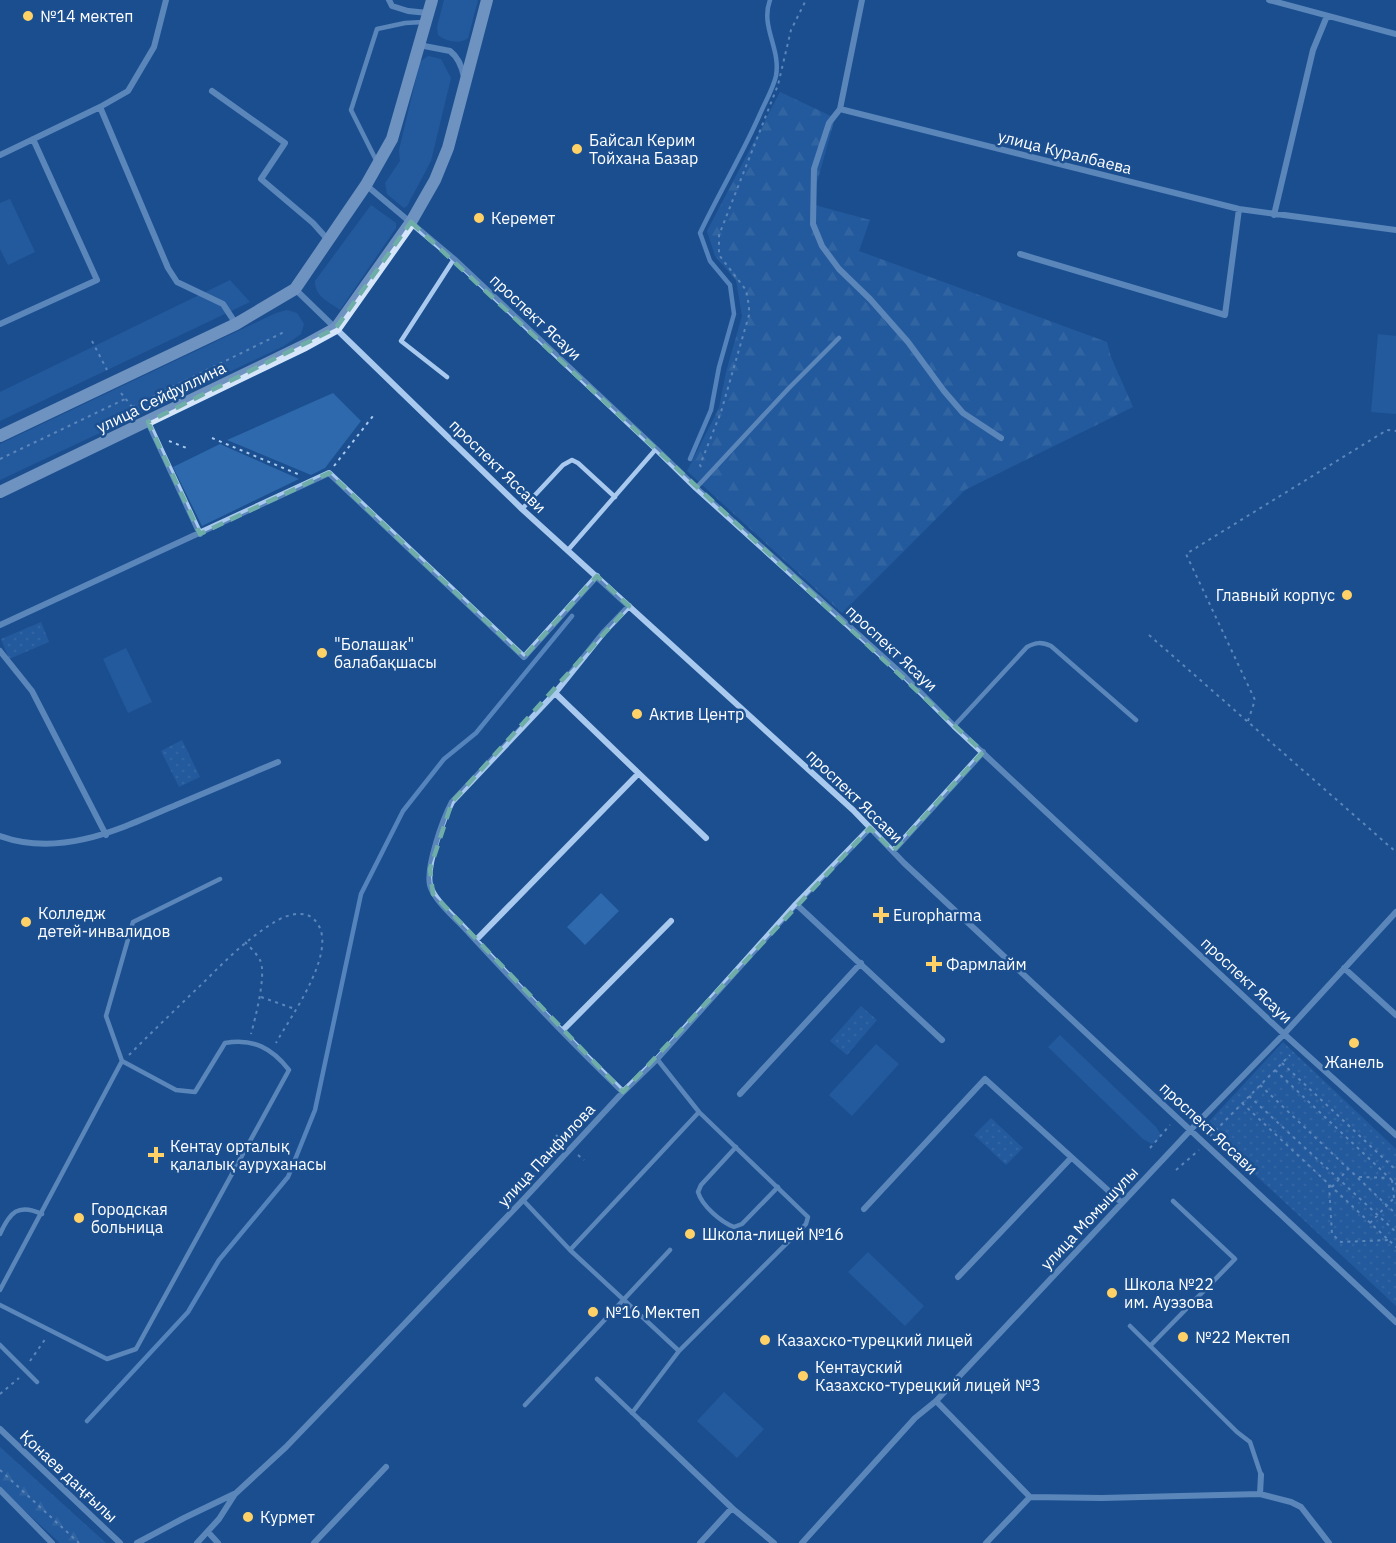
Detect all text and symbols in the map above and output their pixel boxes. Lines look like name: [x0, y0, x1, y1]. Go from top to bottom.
place label: №14 мектеп: [40, 6, 133, 26]
marker: №14 мектеп: [21, 9, 35, 23]
street label: улица Куралбаева: [996, 126, 1134, 178]
place label: Байсал Керим Тойхана Базар: [589, 130, 698, 168]
marker: Байсал Керим Тойхана Базар: [570, 142, 584, 156]
place label: Керемет: [491, 208, 556, 228]
marker: Керемет: [472, 211, 486, 225]
street label: проспект Ясауи: [486, 270, 586, 364]
street label: улица Сейфуллина: [93, 357, 229, 437]
street label: проспект Яссави: [445, 415, 551, 517]
place label: Главный корпус: [1216, 585, 1335, 605]
marker: Главный корпус: [1340, 588, 1354, 602]
street label: проспект Ясауи: [842, 601, 942, 695]
place label: "Болашак" балабақшасы: [334, 634, 437, 672]
marker: "Болашак" балабақшасы: [315, 646, 329, 660]
place label: Актив Центр: [649, 704, 744, 724]
marker: Актив Центр: [630, 707, 644, 721]
street label: проспект Яссави: [802, 745, 908, 847]
place label: Колледж детей-инвалидов: [38, 903, 170, 941]
place label: Europharma: [893, 905, 982, 925]
marker: Europharma: [874, 908, 888, 922]
marker: Колледж детей-инвалидов: [19, 915, 33, 929]
street label: проспект Ясауи: [1197, 933, 1297, 1027]
place label: Фармлайм: [946, 954, 1027, 974]
marker: Фармлайм: [927, 957, 941, 971]
marker: Жанель: [1347, 1036, 1361, 1050]
place label: Жанель: [1324, 1052, 1384, 1072]
street label: проспект Яссави: [1156, 1077, 1262, 1179]
street label: улица Панфилова: [493, 1099, 599, 1211]
place label: Кентау орталық қалалық ауруханасы: [170, 1136, 326, 1174]
marker: Кентау орталық қалалық ауруханасы: [147, 1146, 165, 1164]
street label: улица Момышулы: [1036, 1162, 1142, 1274]
place label: Городская больница: [91, 1199, 168, 1237]
marker: Городская больница: [72, 1211, 86, 1225]
place label: Школа-лицей №16: [702, 1224, 844, 1244]
marker: Школа-лицей №16: [683, 1227, 697, 1241]
place label: Школа №22 им. Ауэзова: [1124, 1274, 1214, 1312]
marker: Школа №22 им. Ауэзова: [1105, 1286, 1119, 1300]
place label: №16 Мектеп: [605, 1302, 700, 1322]
marker: №16 Мектеп: [586, 1305, 600, 1319]
place label: №22 Мектеп: [1195, 1327, 1290, 1347]
place label: Казахско-турецкий лицей: [777, 1330, 973, 1350]
marker: №22 Мектеп: [1176, 1330, 1190, 1344]
marker: Казахско-турецкий лицей: [758, 1333, 772, 1347]
place label: Кентауский Казахско-турецкий лицей №3: [815, 1357, 1041, 1395]
marker: Кентауский Казахско-турецкий лицей №3: [796, 1369, 810, 1383]
street label: Қонаев даңғылы: [16, 1426, 122, 1526]
place label: Курмет: [260, 1507, 315, 1527]
marker: Курмет: [241, 1510, 255, 1524]

